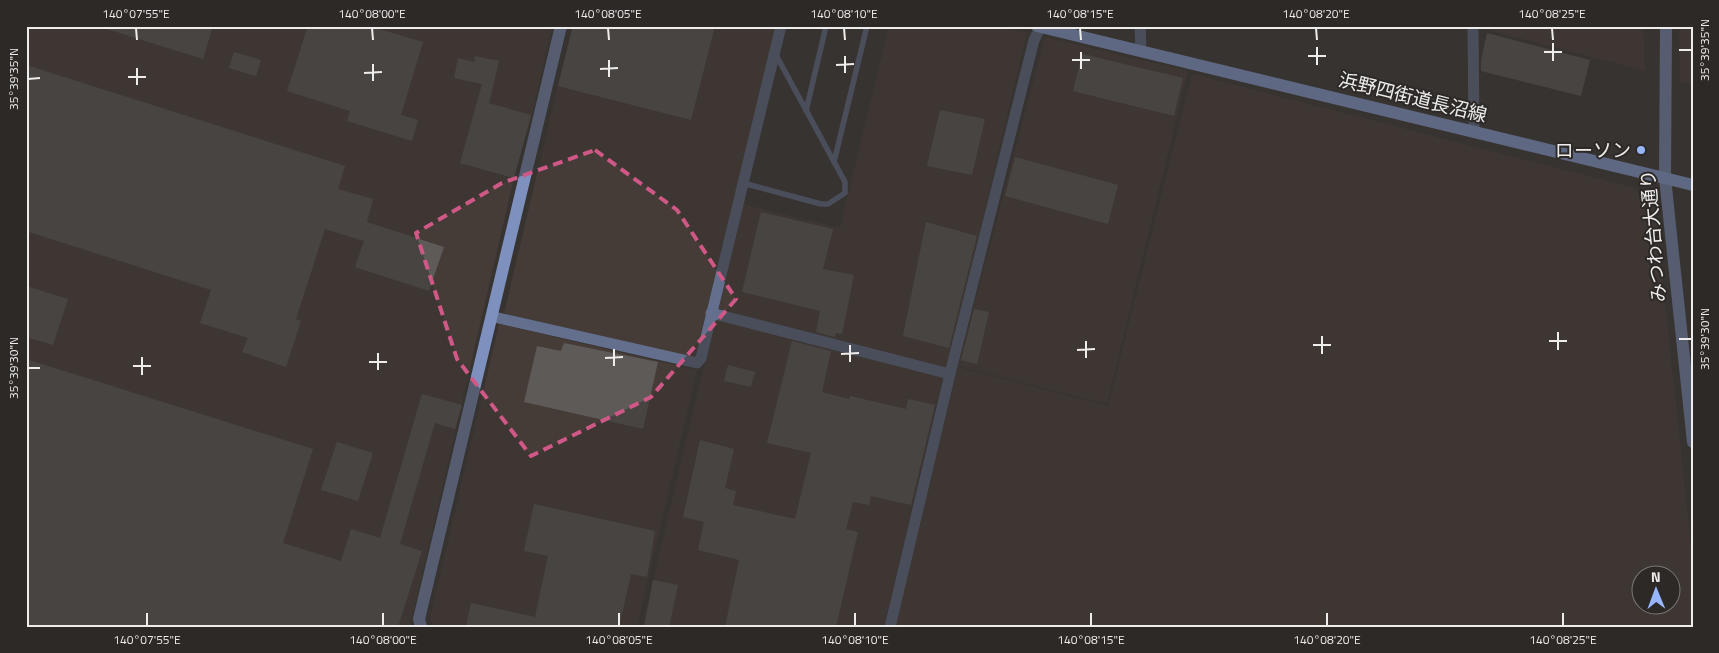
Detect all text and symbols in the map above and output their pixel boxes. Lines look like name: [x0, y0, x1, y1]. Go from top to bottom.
text: 140°07'55"E: [102, 4, 170, 23]
text: 140°08'00"E: [338, 4, 406, 23]
text: 140°08'05"E: [574, 4, 642, 23]
text: 140°08'10"E: [810, 4, 878, 23]
text: 140°08'15"E: [1046, 4, 1114, 23]
text: 140°08'20"E: [1282, 4, 1350, 23]
text: 140°08'25"E: [1518, 4, 1586, 23]
text: 35°39'35"N: [1695, 19, 1714, 81]
text: 35°39'35"N: [4, 48, 23, 110]
street label: 浜野四街道長沼線: [1336, 64, 1490, 129]
place label: ローソン: [1555, 135, 1631, 164]
marker: ローソン: [1635, 144, 1647, 156]
street label: みつわ台大通り: [1632, 169, 1673, 304]
text: 35°39'30"N: [1695, 308, 1714, 370]
text: 35°39'30"N: [4, 337, 23, 399]
north arrow: [1632, 566, 1682, 616]
text: N: [1651, 566, 1661, 587]
text: 140°07'55"E: [113, 630, 181, 649]
text: 140°08'00"E: [349, 630, 417, 649]
text: 140°08'05"E: [585, 630, 653, 649]
text: 140°08'10"E: [821, 630, 889, 649]
text: 140°08'15"E: [1057, 630, 1125, 649]
text: 140°08'20"E: [1293, 630, 1361, 649]
text: 140°08'25"E: [1529, 630, 1597, 649]

